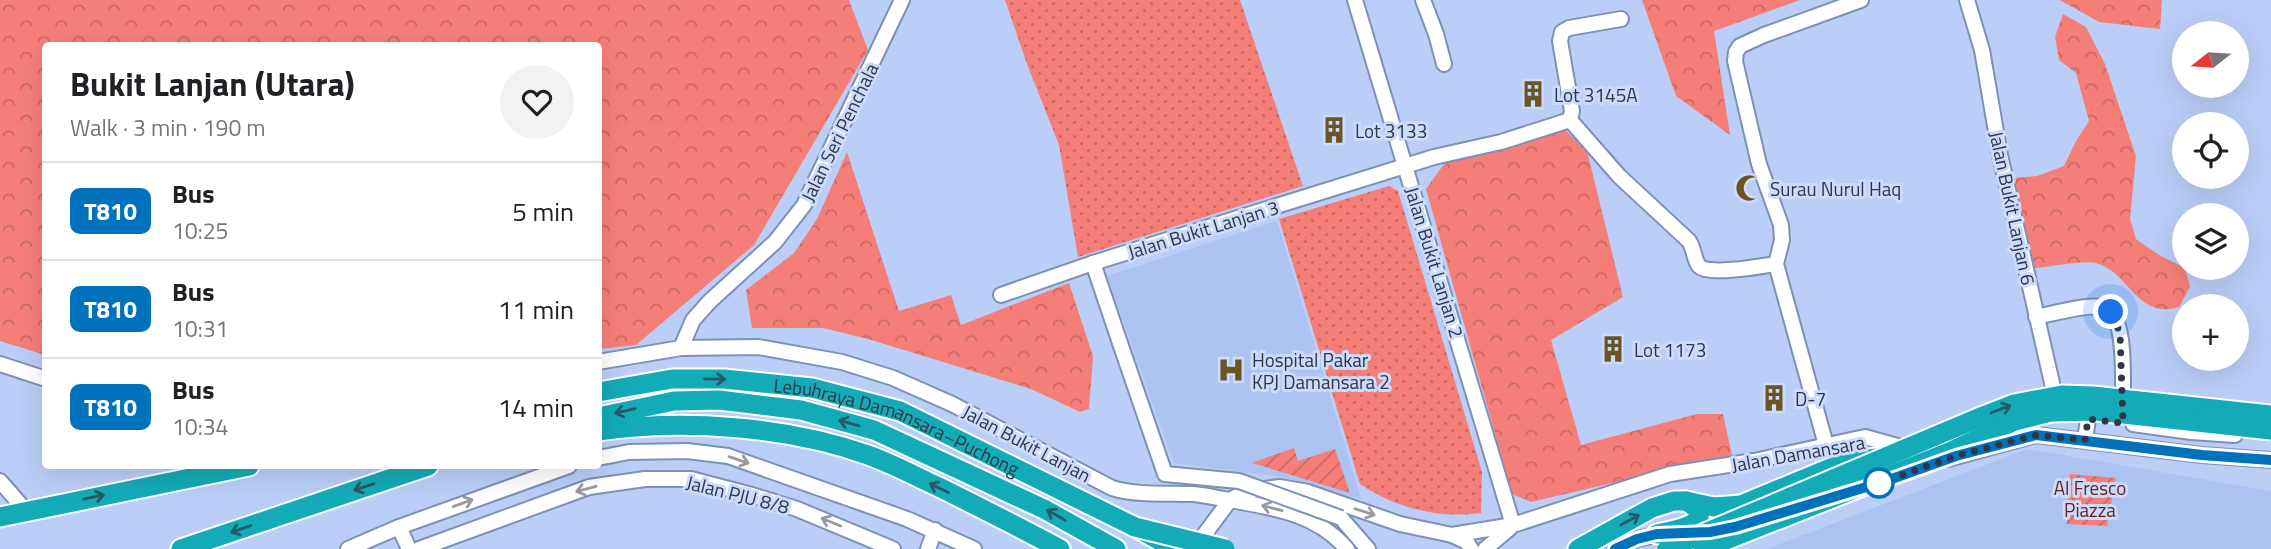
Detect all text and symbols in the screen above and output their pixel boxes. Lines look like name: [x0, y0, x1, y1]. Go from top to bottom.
north arrow: [2172, 21, 2249, 98]
map controls: [2172, 21, 2249, 371]
street label: Jalan Seri Penchala: [793, 57, 885, 206]
text: Bukit Lanjan (Utara): [70, 59, 355, 109]
button: heart: [500, 65, 574, 139]
building icon: Lot 3145A: [1518, 79, 1548, 109]
place label: Lot 3145A: [1554, 80, 1638, 109]
text: Walk · 3 min · 190 m: [70, 110, 266, 145]
button: locate: [2172, 112, 2249, 189]
building icon: Lot 3133: [1319, 115, 1349, 145]
place label: Lot 3133: [1355, 116, 1427, 145]
street label: Jalan Bukit Lanjan 6: [1983, 128, 2043, 288]
mosque icon: Surau Nurul Haq: [1734, 173, 1764, 203]
text: Bus: [172, 174, 214, 213]
place label: Surau Nurul Haq: [1770, 174, 1901, 203]
street label: Jalan Bukit Lanjan 2: [1398, 183, 1472, 341]
text: 5 min: [512, 192, 574, 231]
street label: Jalan Bukit Lanjan 3: [1124, 192, 1282, 266]
text: T810: [84, 193, 137, 229]
button: layers: [2172, 203, 2249, 280]
text: 10:25: [172, 213, 228, 248]
text: Bus: [172, 272, 214, 311]
text: 11 min: [498, 290, 574, 329]
text: T810: [84, 291, 137, 327]
your location: [2093, 294, 2128, 329]
button: +: [2172, 294, 2249, 371]
text: 10:31: [172, 311, 228, 346]
building icon: Lot 1173: [1598, 334, 1628, 364]
place label: Lot 1173: [1634, 335, 1706, 364]
place label: Hospital Pakar KPJ Damansara 2: [1252, 345, 1390, 396]
hospital icon: Hospital Pakar KPJ Damansara 2: [1216, 355, 1246, 385]
text: Bus: [172, 370, 214, 409]
street label: Lebuhraya Damansara–Puchong: [772, 370, 1025, 483]
one-way arrow: [703, 372, 726, 386]
building icon: D-7: [1759, 383, 1789, 413]
place label: D-7: [1795, 384, 1826, 413]
text: 14 min: [498, 388, 574, 427]
text: T810: [84, 389, 137, 425]
street label: Jalan Bukit Lanjan: [958, 397, 1096, 489]
one-way arrow: [1989, 401, 2011, 414]
one-way arrow: [614, 405, 636, 418]
text: 10:34: [172, 409, 228, 444]
one-way arrow: [838, 416, 860, 429]
street label: Jalan Damansara: [1729, 427, 1868, 479]
one-way arrow: [727, 455, 749, 467]
street label: Jalan PJU 8/8: [684, 467, 793, 521]
unlabelled marker: [1864, 468, 1894, 498]
park label: Al Fresco Piazza: [2054, 473, 2126, 524]
one-way arrow: [929, 480, 950, 493]
one-way arrow: [354, 482, 376, 494]
one-way arrow: [575, 483, 598, 496]
one-way arrow: [82, 490, 105, 504]
one-way arrow: [452, 496, 474, 509]
one-way arrow: [1262, 500, 1284, 513]
one-way arrow: [1353, 507, 1375, 519]
one-way arrow: [1047, 508, 1067, 522]
one-way arrow: [1619, 513, 1640, 526]
one-way arrow: [820, 515, 842, 528]
one-way arrow: [230, 523, 252, 536]

